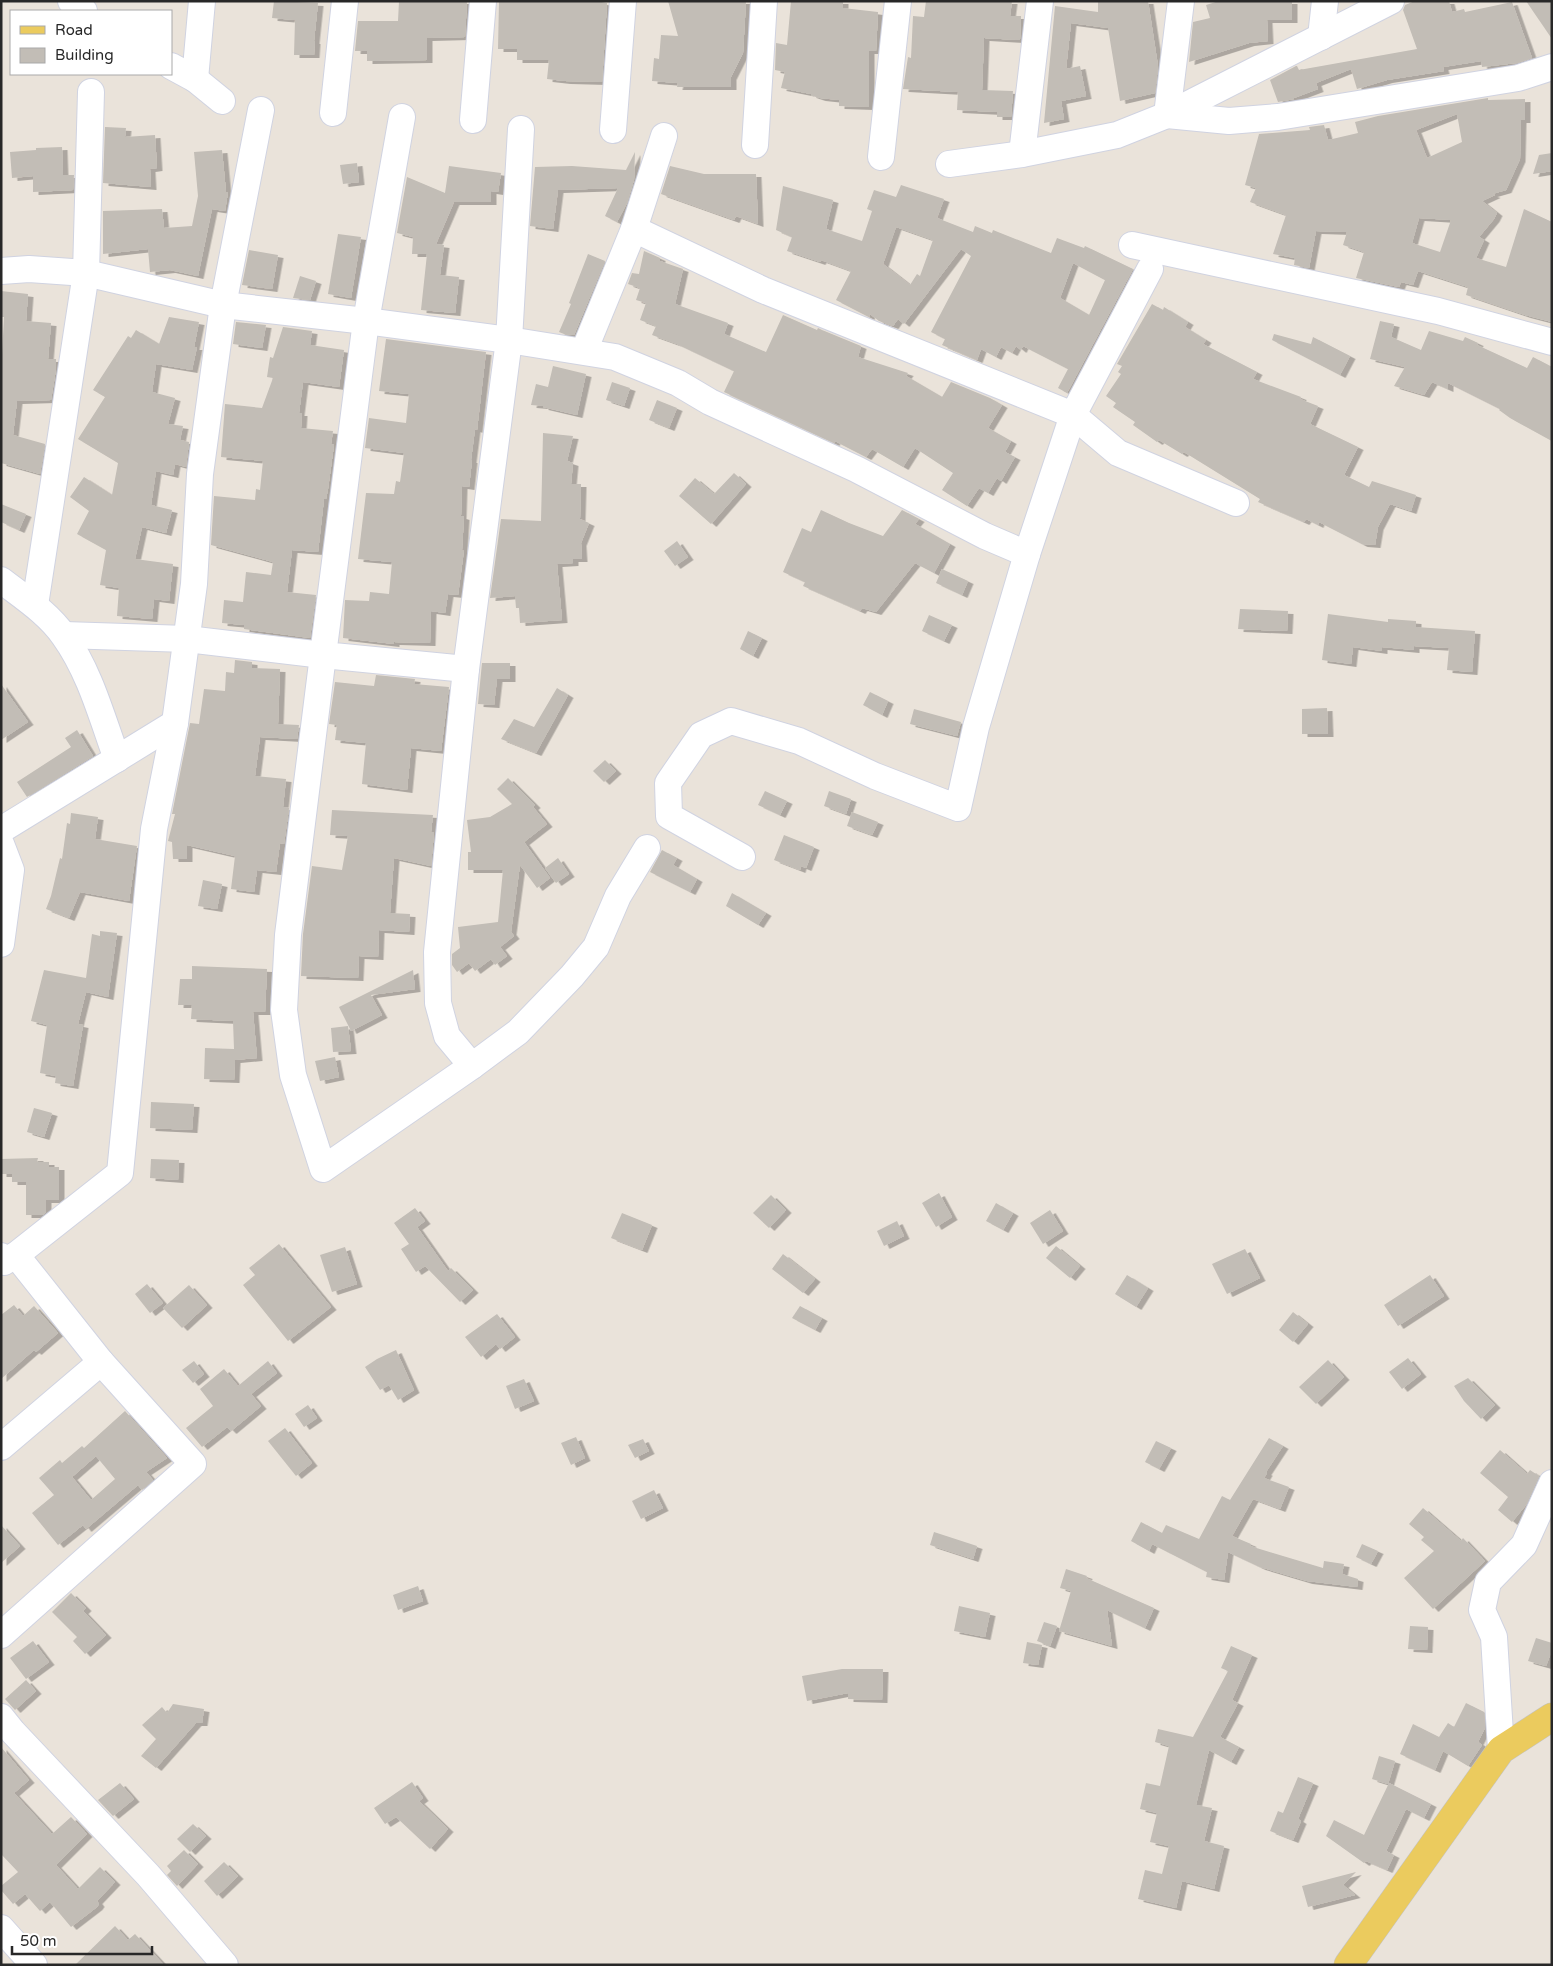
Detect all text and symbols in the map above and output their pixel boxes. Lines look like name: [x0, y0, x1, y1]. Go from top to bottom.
legend: [10, 10, 172, 75]
text: Road: [55, 21, 93, 39]
text: Building: [55, 46, 114, 64]
scale bar: [12, 1924, 152, 1956]
text: 50 m: [20, 1932, 57, 1950]

